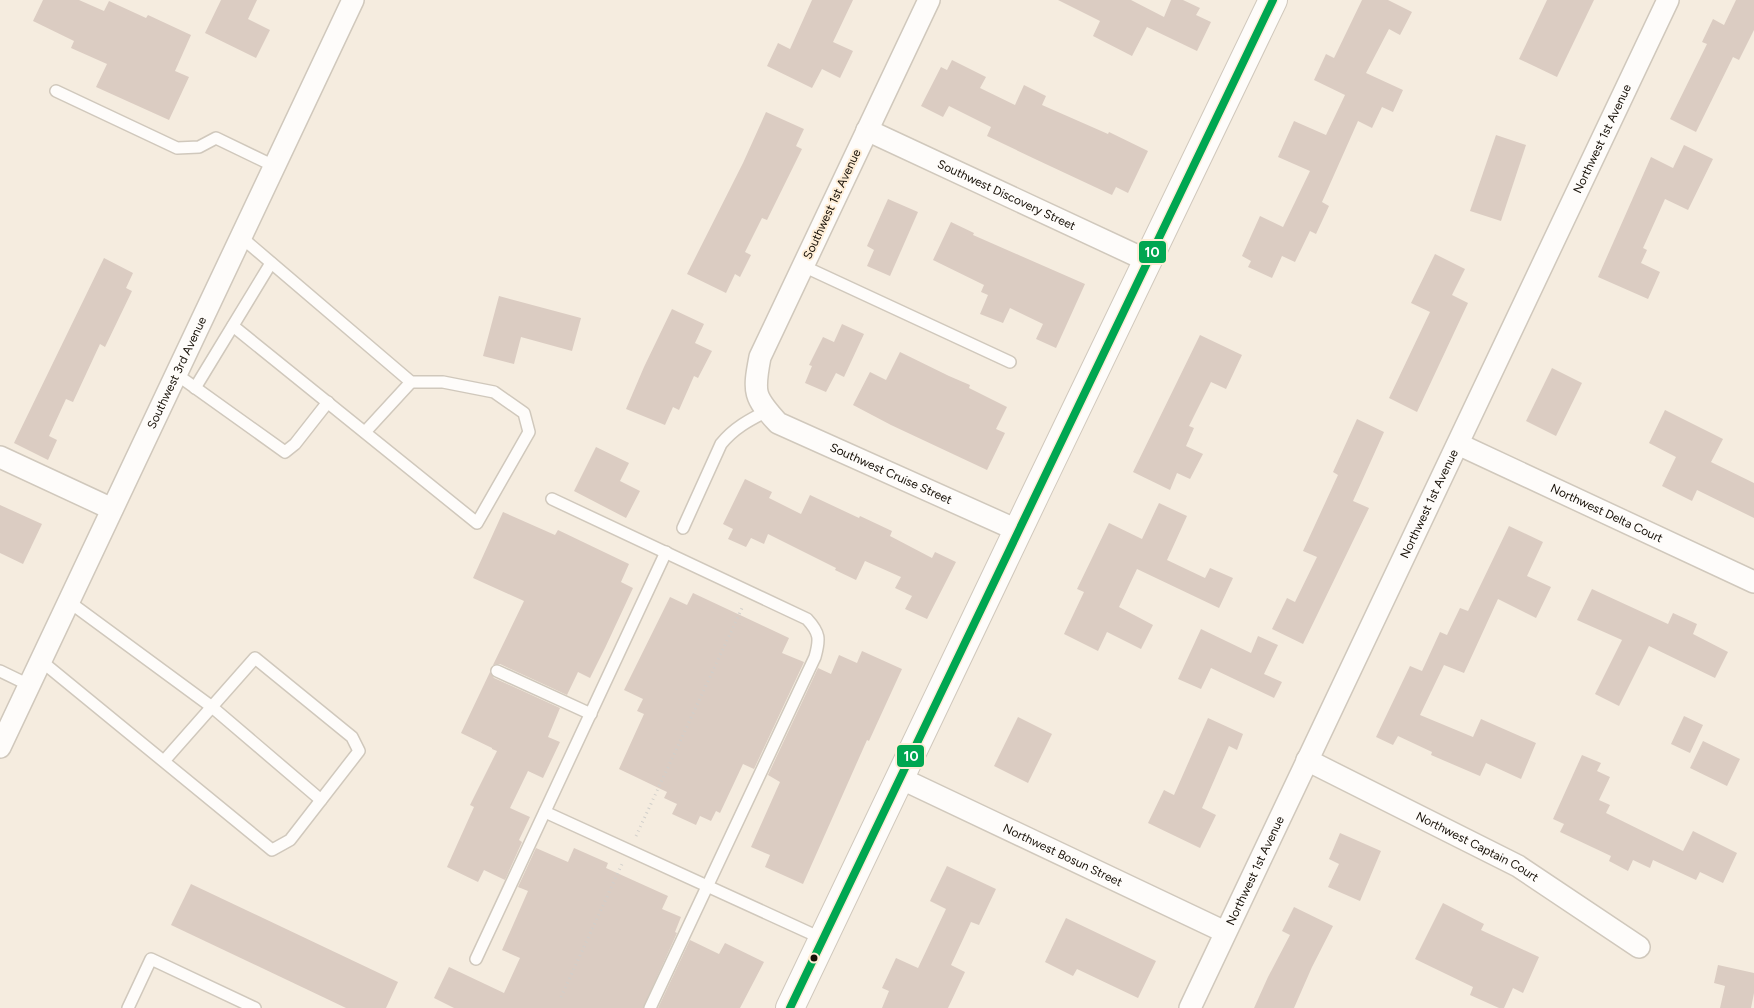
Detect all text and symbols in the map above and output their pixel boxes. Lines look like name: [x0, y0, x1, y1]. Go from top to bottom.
street label: Northwest 1st Avenue: [1570, 82, 1634, 196]
street label: Southwest 1st Avenue: [800, 146, 864, 261]
street label: Southwest Discovery Street: [935, 157, 1078, 233]
line badge: 10: [1138, 240, 1167, 264]
text: 10: [1145, 244, 1159, 261]
street label: Southwest 3rd Avenue: [144, 314, 210, 431]
street label: Southwest Cruise Street: [828, 440, 955, 507]
street label: Northwest 1st Avenue: [1397, 447, 1461, 561]
street label: Northwest Delta Court: [1548, 481, 1666, 546]
line badge: 10: [896, 744, 925, 768]
text: 10: [904, 748, 918, 765]
street label: Northwest Captain Court: [1414, 809, 1541, 885]
street label: Northwest 1st Avenue: [1223, 813, 1287, 927]
street label: Northwest Bosun Street: [1001, 821, 1125, 890]
unlabelled marker: [809, 953, 819, 963]

